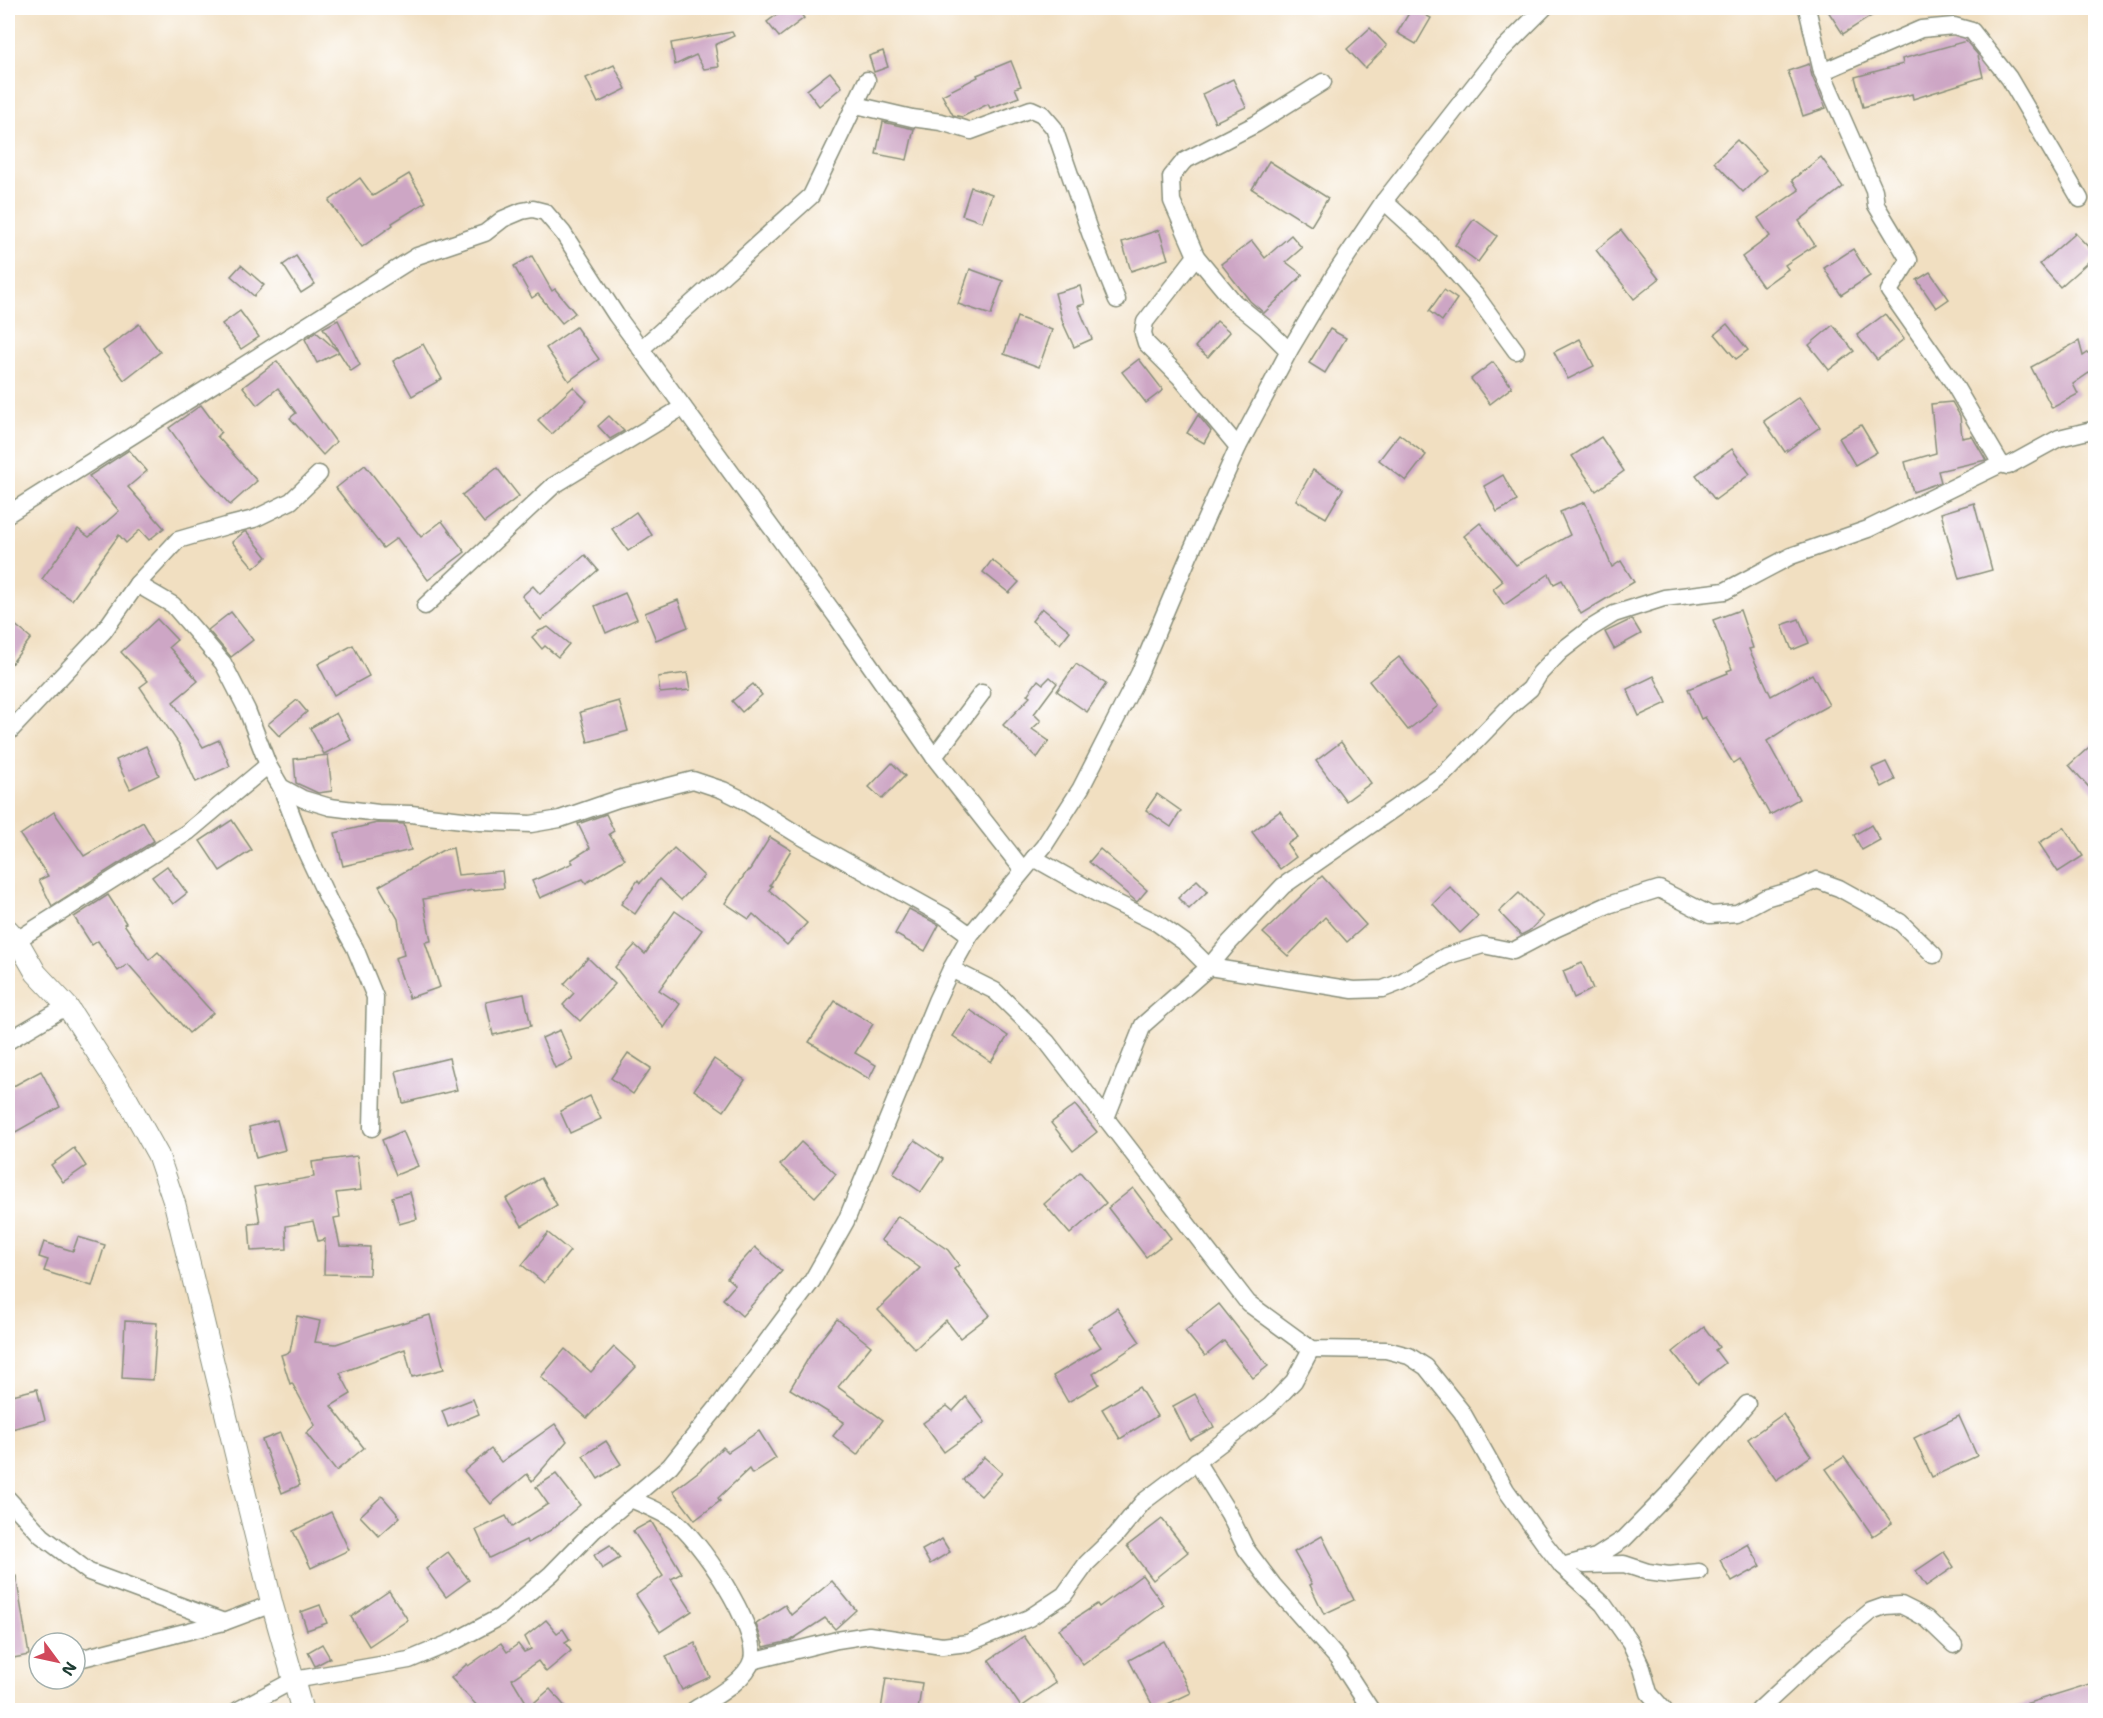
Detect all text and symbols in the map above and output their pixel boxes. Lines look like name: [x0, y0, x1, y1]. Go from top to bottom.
north arrow: [27, 1631, 87, 1691]
text: N: [57, 1658, 81, 1680]

